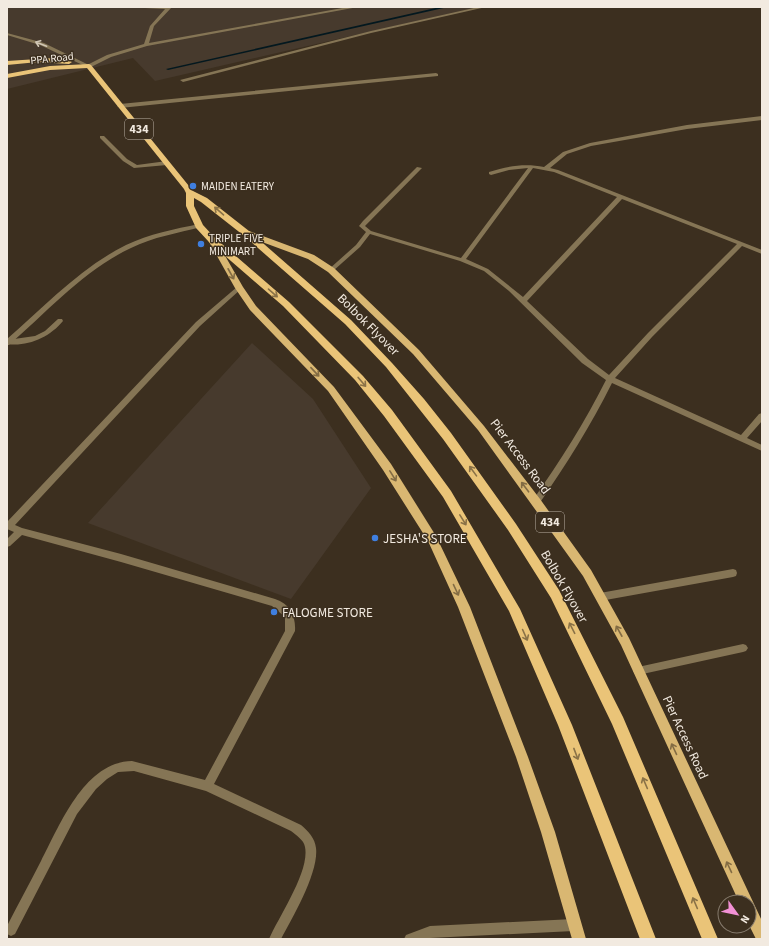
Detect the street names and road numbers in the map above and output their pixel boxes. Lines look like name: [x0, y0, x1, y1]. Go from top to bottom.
street label: PPA Road: [30, 49, 75, 68]
road number: 434: [125, 119, 153, 139]
street label: Bolbok Flyover: [333, 290, 404, 360]
street label: Pier Access Road: [486, 415, 555, 498]
road number: 434: [536, 512, 564, 532]
street label: Bolbok Flyover: [536, 547, 592, 627]
street label: Pier Access Road: [658, 693, 712, 782]

